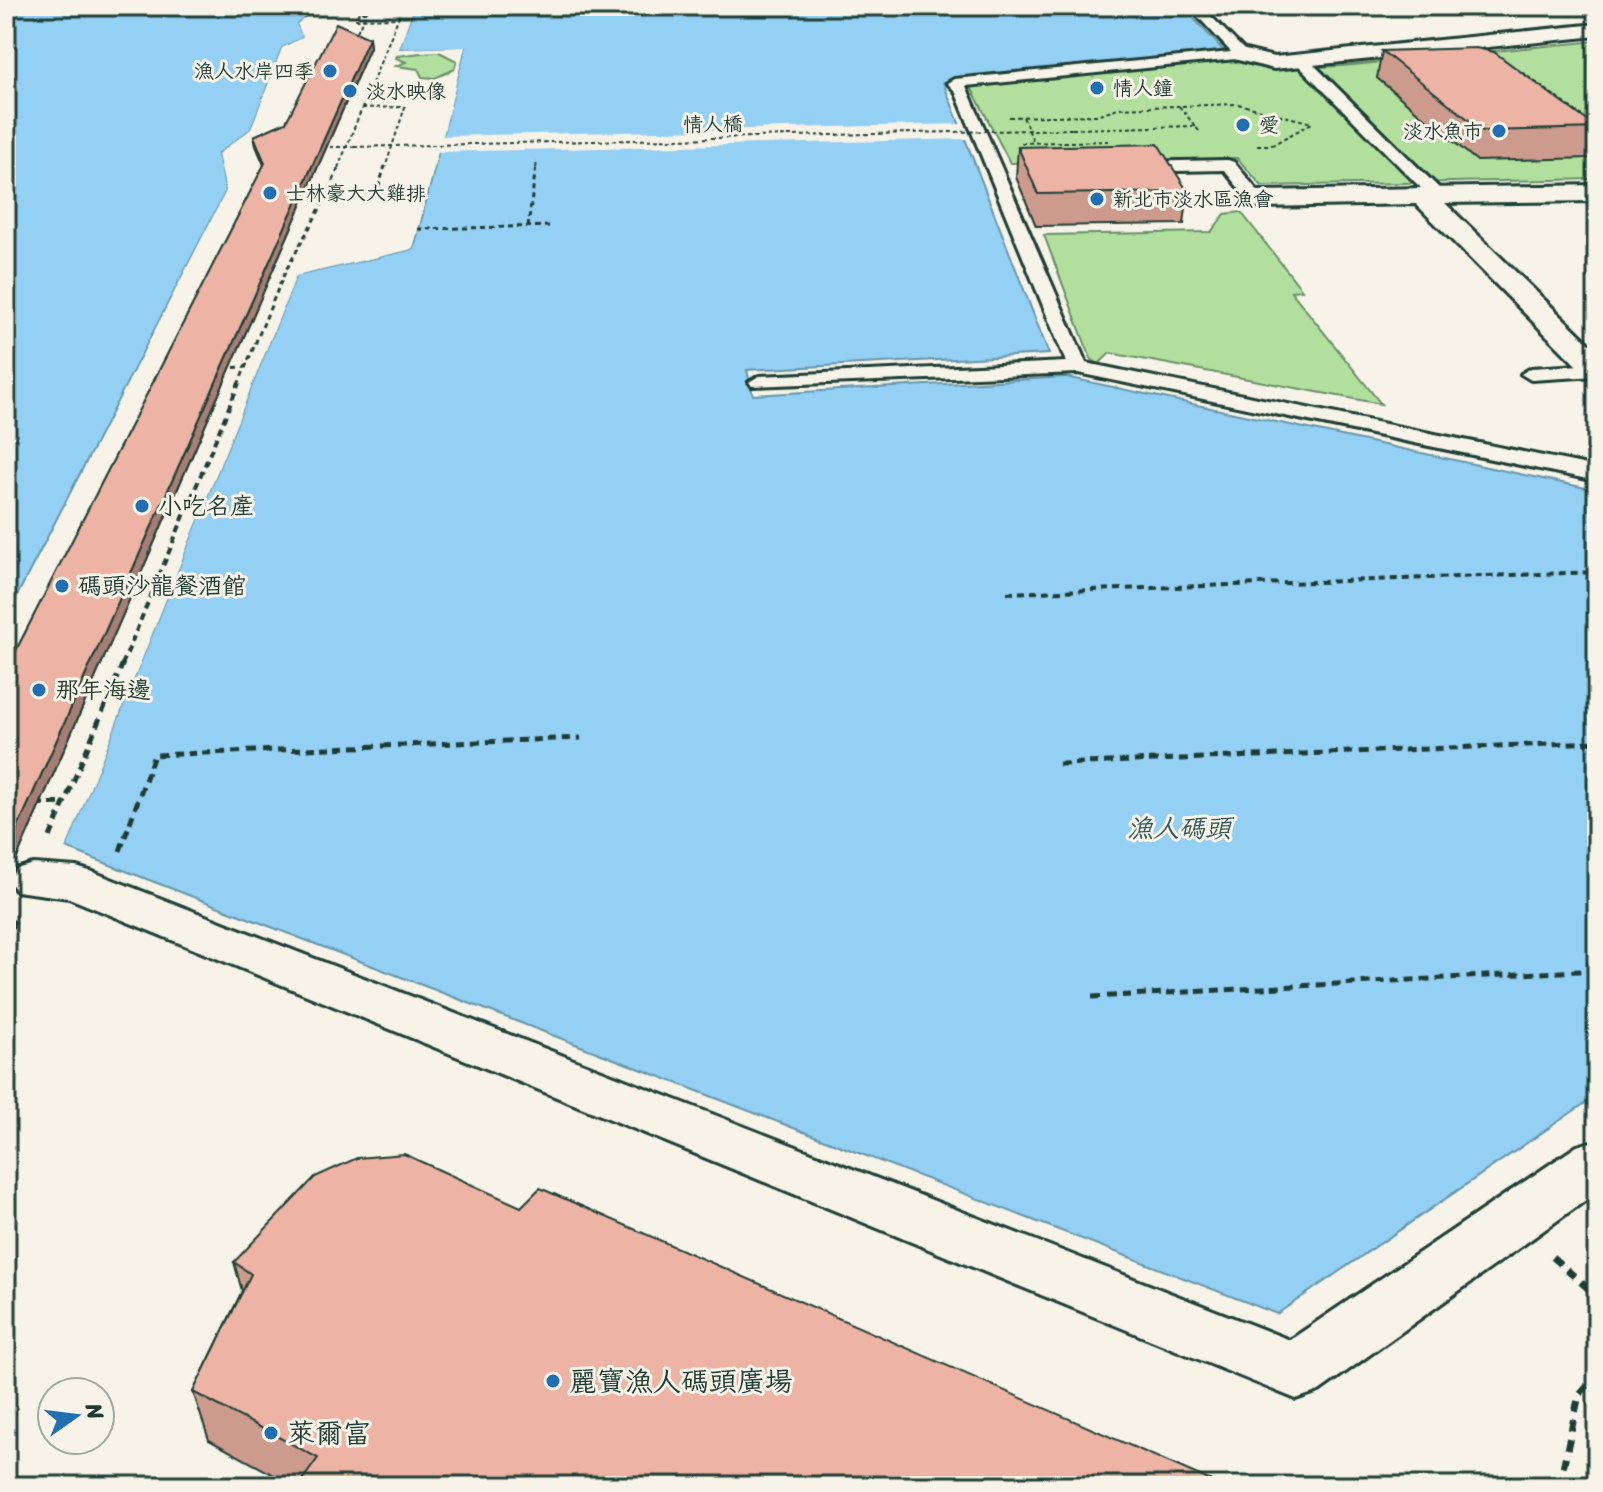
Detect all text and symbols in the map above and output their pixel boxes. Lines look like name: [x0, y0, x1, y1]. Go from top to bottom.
place label: 漁人水岸四季: [194, 54, 314, 89]
marker: 漁人水岸四季: [321, 62, 339, 80]
place label: 情人鐘: [1113, 71, 1173, 106]
place label: 淡水映像: [366, 74, 446, 109]
marker: 情人鐘: [1088, 79, 1106, 97]
marker: 淡水映像: [341, 82, 359, 100]
street label: 情人橋: [683, 106, 743, 143]
place label: 愛: [1259, 108, 1279, 143]
place label: 淡水魚市: [1403, 114, 1483, 149]
marker: 愛: [1234, 116, 1252, 134]
marker: 淡水魚市: [1490, 122, 1508, 140]
place label: 士林豪大大雞排: [286, 176, 426, 211]
place label: 新北市淡水區漁會: [1113, 182, 1274, 217]
marker: 士林豪大大雞排: [261, 184, 279, 202]
marker: 新北市淡水區漁會: [1088, 190, 1106, 208]
place label: 小吃名產: [158, 485, 254, 527]
marker: 小吃名產: [133, 497, 151, 515]
place label: 碼頭沙龍餐酒館: [78, 565, 246, 607]
marker: 碼頭沙龍餐酒館: [53, 577, 71, 595]
place label: 那年海邊: [55, 669, 151, 711]
marker: 那年海邊: [30, 681, 48, 699]
water label: 漁人碼頭: [1127, 805, 1235, 851]
place label: 麗寶漁人碼頭廣場: [569, 1357, 793, 1406]
marker: 麗寶漁人碼頭廣場: [544, 1372, 562, 1390]
north arrow: [36, 1376, 116, 1456]
text: N: [74, 1398, 116, 1424]
place label: 萊爾富: [287, 1409, 371, 1458]
marker: 萊爾富: [262, 1424, 280, 1442]

